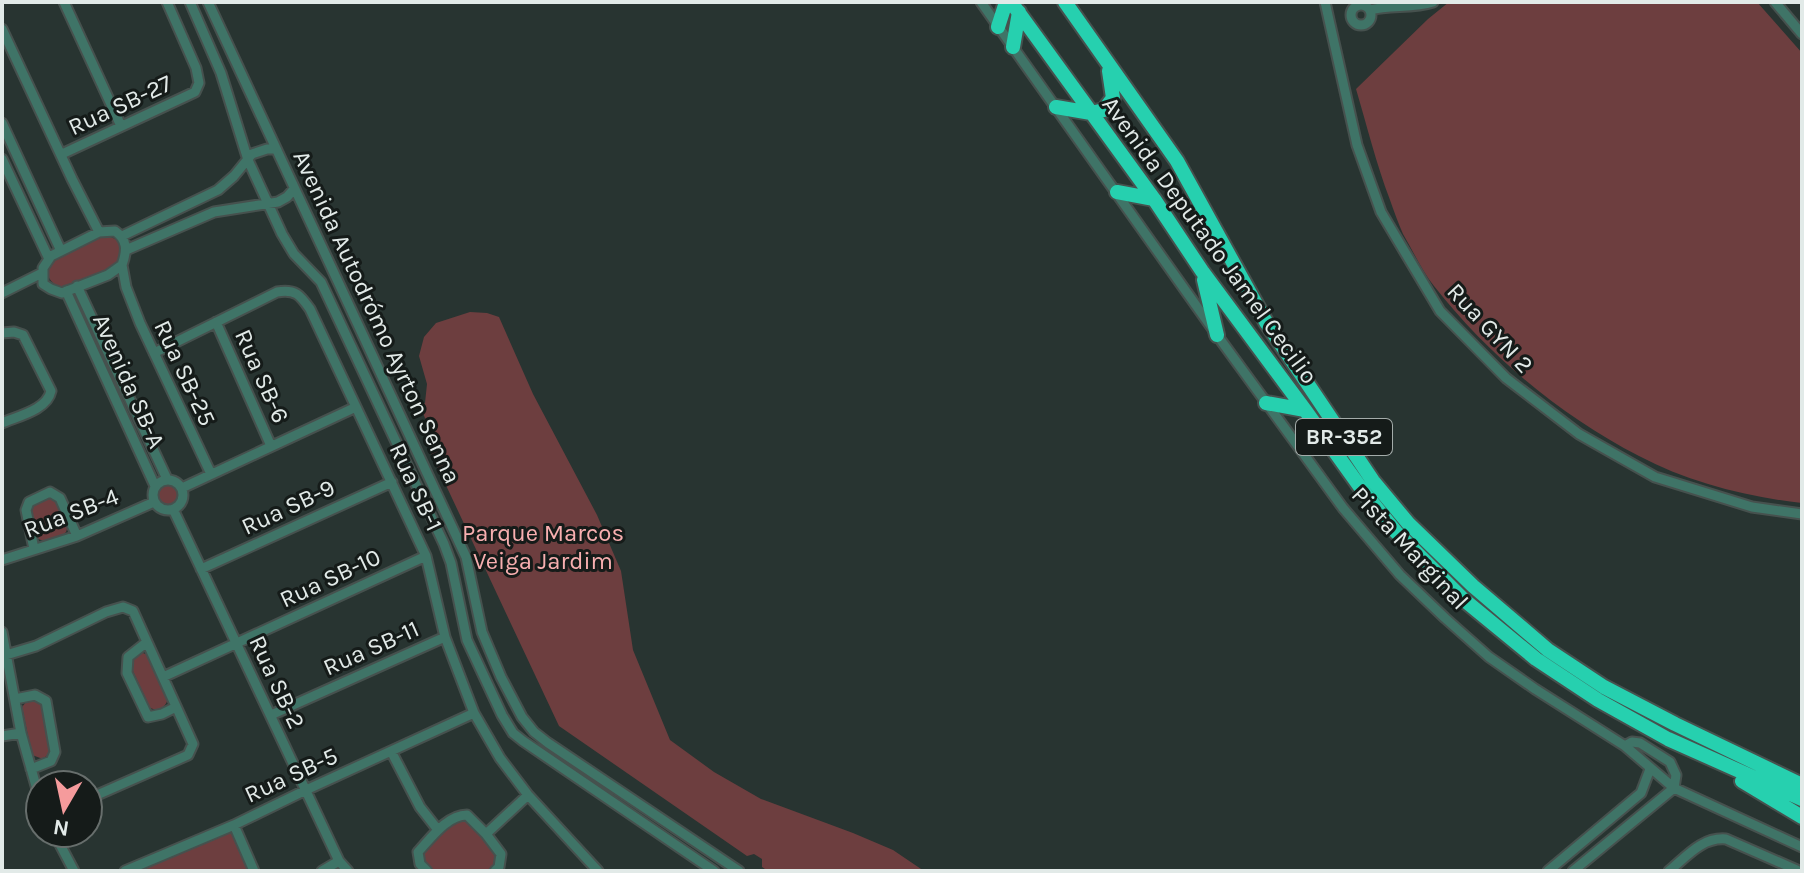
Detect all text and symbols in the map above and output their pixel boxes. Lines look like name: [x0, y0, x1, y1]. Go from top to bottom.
street label: Rua SB-27: [64, 69, 176, 141]
street label: Avenida Deputado Jamel Cecilio: [1096, 91, 1324, 389]
street label: Avenida Autodrómo Ayrton Senna: [287, 146, 467, 488]
street label: Rua GYN 2: [1441, 277, 1539, 379]
street label: Avenida SB-A: [87, 310, 171, 453]
street label: Rua SB-25: [148, 316, 222, 430]
street label: Rua SB-6: [229, 325, 295, 427]
road number: BR-352: [1296, 419, 1392, 455]
street label: Rua SB-1: [383, 439, 449, 535]
street label: Rua SB-9: [237, 473, 339, 541]
street label: Pista Marginal: [1346, 481, 1474, 615]
street label: Rua SB-4: [20, 482, 122, 544]
park label: Parque Marcos Veiga Jardim: [462, 519, 624, 575]
street label: Rua SB-10: [275, 542, 385, 614]
street label: Rua SB-11: [319, 615, 423, 681]
street label: Rua SB-2: [243, 631, 311, 733]
street label: Rua SB-5: [240, 741, 342, 809]
north arrow: [24, 769, 104, 849]
text: N: [51, 814, 71, 842]

